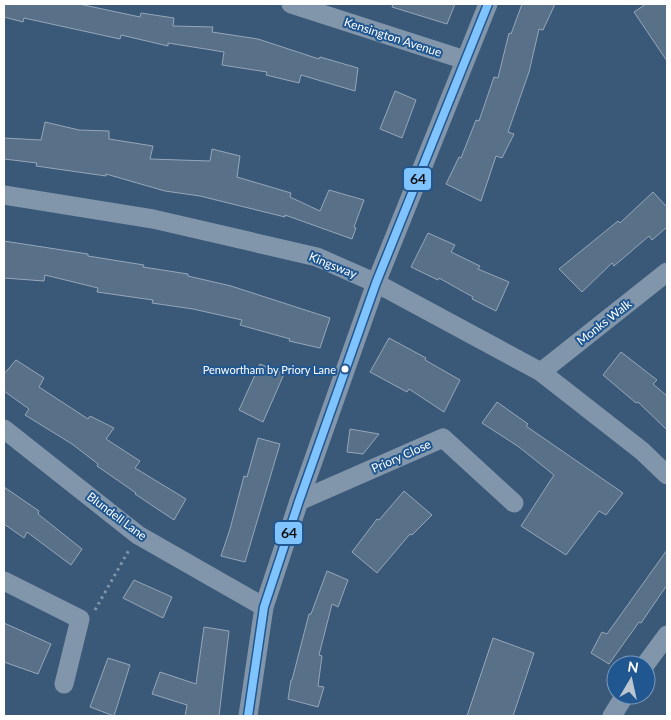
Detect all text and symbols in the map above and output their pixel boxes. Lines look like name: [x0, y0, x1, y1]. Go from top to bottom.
street label: Kensington Avenue: [342, 14, 444, 60]
line badge: 64: [403, 167, 432, 191]
text: 64: [410, 170, 426, 187]
street label: Kingsway: [307, 249, 360, 282]
street label: Monks Walk: [574, 295, 635, 348]
place label: Penwortham by Priory Lane: [203, 363, 336, 376]
marker: Penwortham by Priory Lane: [340, 364, 350, 374]
street label: Priory Close: [369, 436, 433, 476]
street label: Blundell Lane: [84, 489, 150, 543]
line badge: 64: [274, 521, 303, 545]
text: 64: [281, 524, 297, 541]
north arrow: [606, 655, 656, 705]
text: N: [626, 657, 640, 676]

